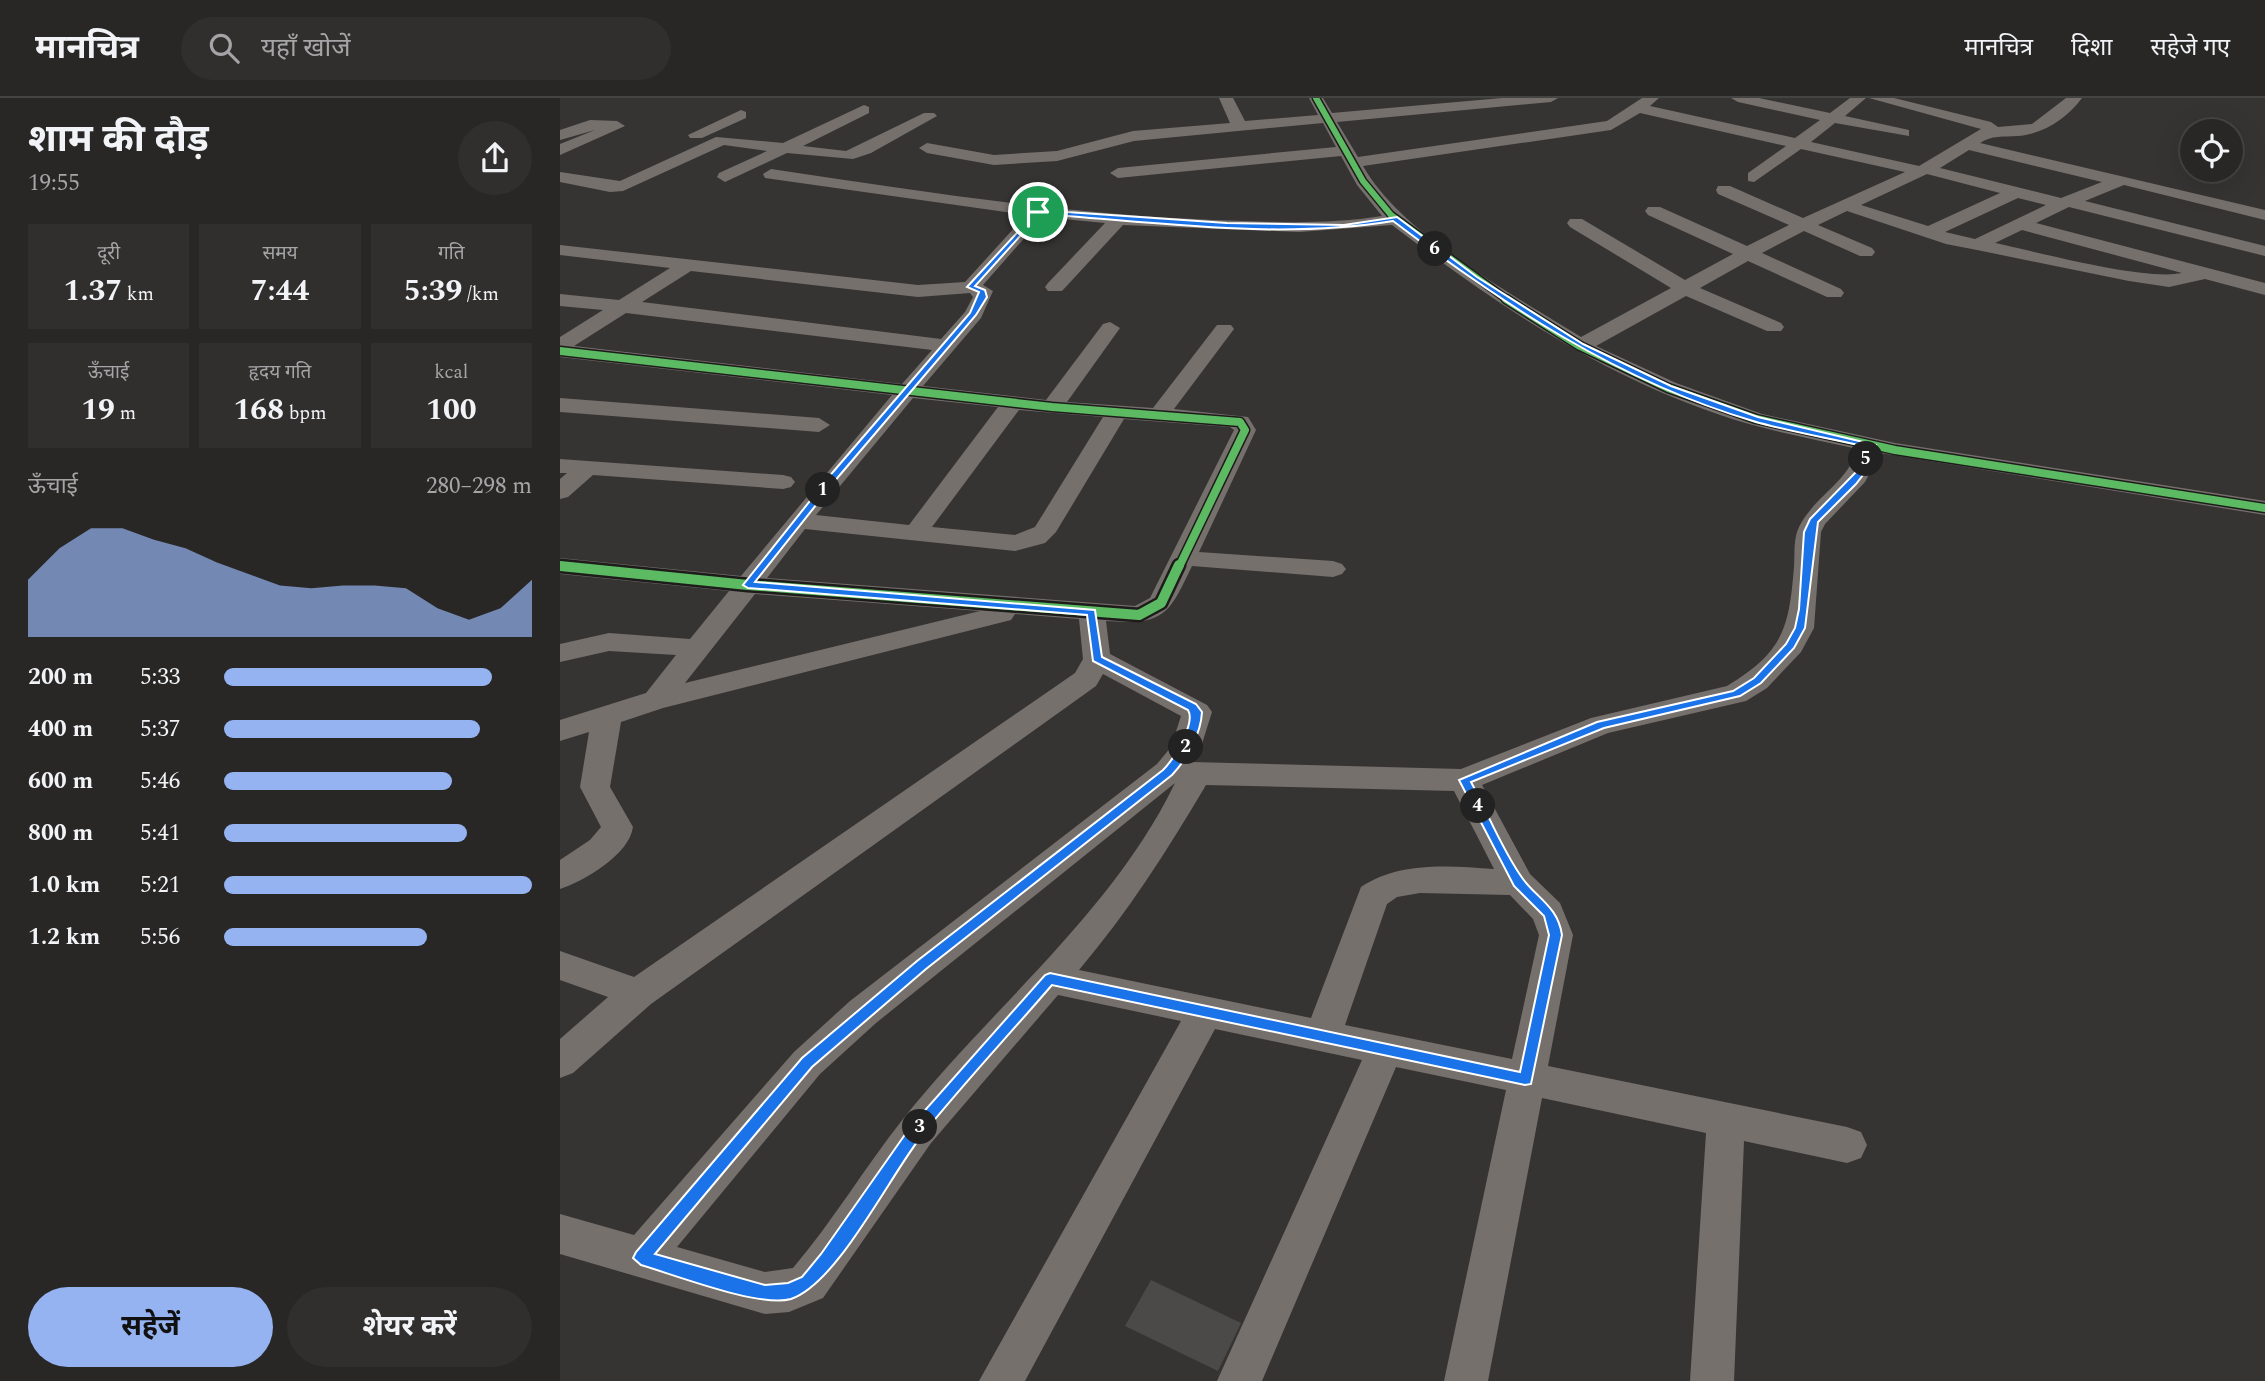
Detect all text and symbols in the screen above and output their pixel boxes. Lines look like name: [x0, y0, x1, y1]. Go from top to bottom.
search box: [181, 17, 671, 80]
text: मानचित्र: [35, 23, 139, 73]
text: यहाँ खोजें: [261, 28, 350, 68]
icon: search: [205, 29, 243, 67]
text: मानचित्र: [1964, 30, 2033, 66]
text: दिशा: [2071, 30, 2112, 66]
text: सहेजे गए: [2150, 30, 2230, 66]
text: शाम की दौड़: [28, 111, 209, 169]
map controls: [2180, 119, 2243, 182]
button: locate: [2180, 119, 2243, 182]
button: share: [458, 121, 532, 195]
text: 19:55: [28, 166, 80, 201]
pin: [1008, 182, 1068, 242]
icon: arrive: [1019, 193, 1057, 231]
pin: 6: [1418, 232, 1452, 266]
text: 6: [1429, 234, 1440, 263]
text: दूरी: [97, 239, 120, 268]
text: समय: [262, 239, 298, 268]
text: गति: [438, 239, 465, 268]
text: 1.37: [64, 268, 122, 314]
text: 7:44: [251, 268, 309, 314]
text: 5:39: [404, 268, 462, 314]
text: km: [122, 280, 154, 309]
text: /km: [462, 280, 499, 309]
text: ऊँचाई: [88, 358, 129, 387]
text: हृदय गति: [249, 358, 311, 387]
text: kcal: [434, 358, 468, 387]
text: 19: [81, 387, 115, 433]
text: 168: [233, 387, 284, 433]
text: 100: [426, 387, 477, 433]
text: m: [115, 399, 136, 428]
text: bpm: [284, 399, 327, 428]
pin: 5: [1848, 442, 1884, 476]
text: 5: [1860, 444, 1871, 473]
text: ऊँचाई: [28, 469, 78, 504]
text: 280–298 m: [426, 469, 532, 504]
pin: 1: [806, 472, 840, 508]
text: 1: [817, 475, 828, 504]
text: 200 m: [28, 660, 93, 695]
text: 5:33: [140, 660, 180, 695]
text: 400 m: [28, 712, 93, 747]
text: 5:37: [140, 712, 180, 747]
pin: 2: [1168, 730, 1204, 764]
text: 2: [1180, 732, 1191, 761]
text: 600 m: [28, 764, 93, 799]
text: 5:46: [140, 764, 180, 799]
pin: 4: [1460, 788, 1496, 824]
text: 4: [1472, 791, 1483, 820]
text: 800 m: [28, 816, 93, 851]
text: 5:41: [140, 816, 180, 851]
text: 1.0 km: [28, 868, 100, 903]
text: 5:21: [140, 868, 180, 903]
text: 1.2 km: [28, 920, 100, 955]
text: 5:56: [140, 920, 180, 955]
pin: 3: [902, 1110, 938, 1144]
text: 3: [914, 1112, 925, 1141]
button: सहेजें: [28, 1287, 273, 1367]
button: शेयर करें: [287, 1287, 532, 1367]

